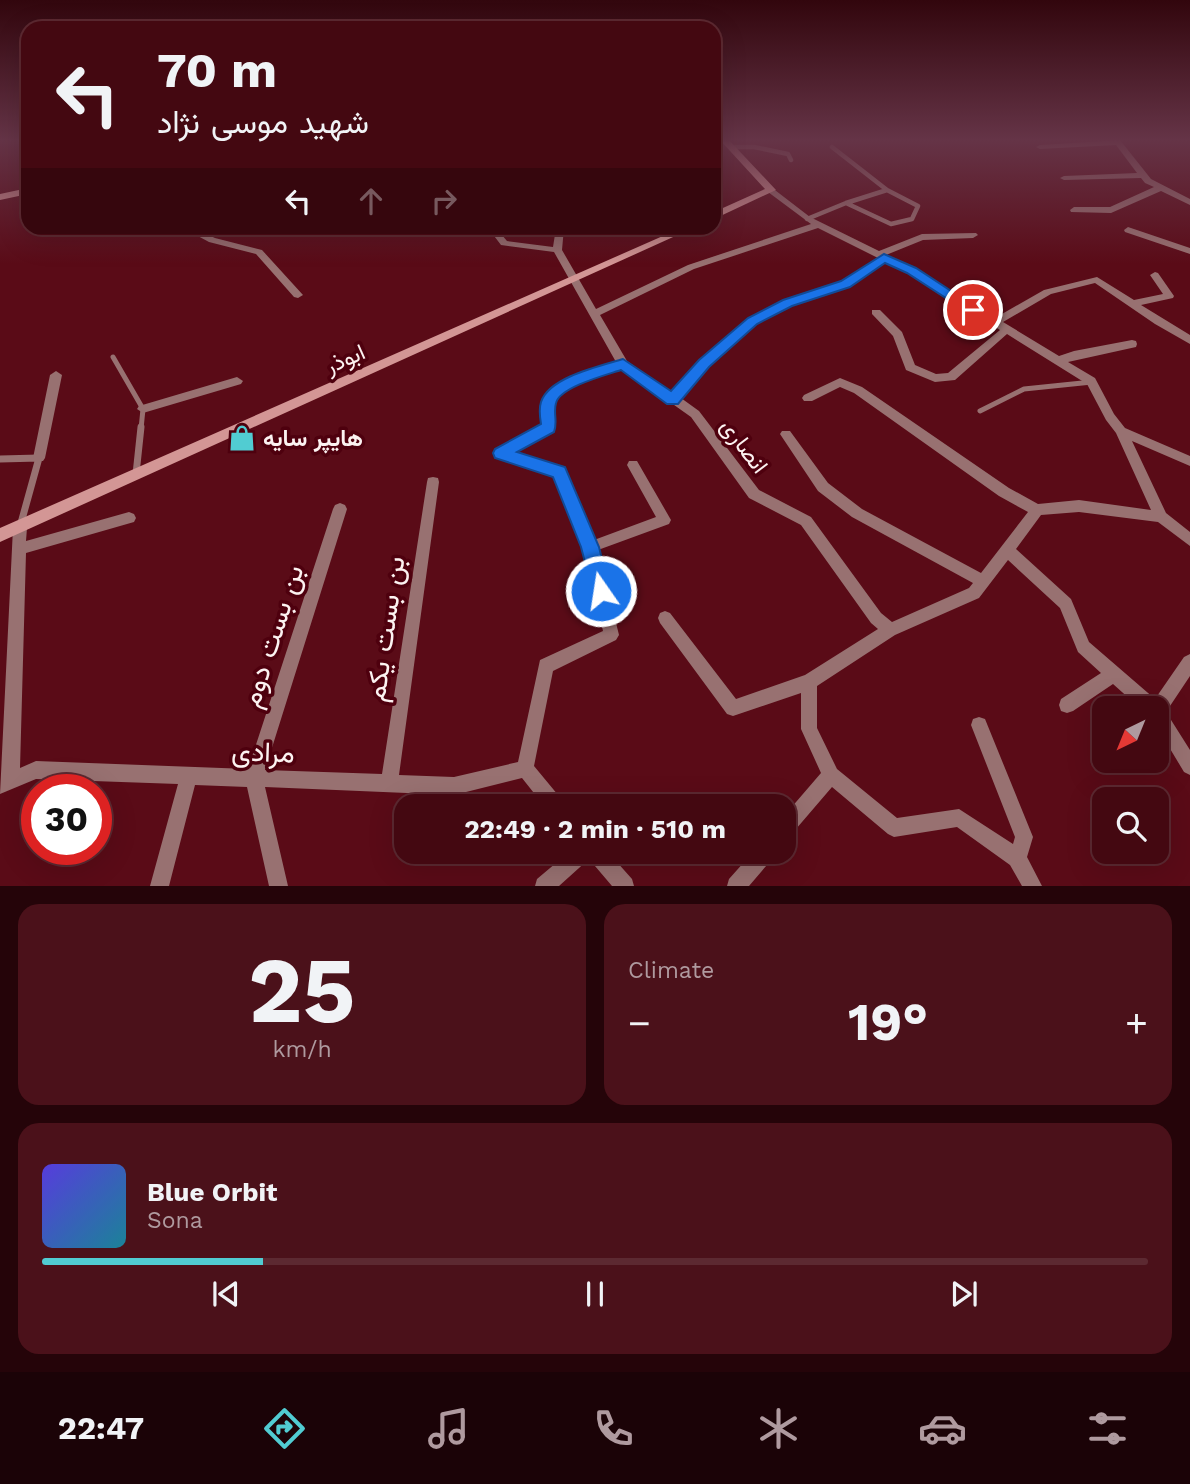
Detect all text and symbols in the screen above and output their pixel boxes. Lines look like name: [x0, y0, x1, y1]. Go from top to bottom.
text: 70 m: [157, 41, 277, 99]
icon: left: [42, 49, 133, 140]
text: شهید موسی نژاد: [157, 103, 369, 141]
icon: left: [279, 182, 317, 220]
icon: ahead: [352, 182, 390, 220]
icon: right: [425, 182, 463, 220]
pin: [943, 280, 1003, 340]
icon: arrive: [954, 291, 992, 329]
street label: ابوذر: [320, 338, 370, 381]
street label: انصاری: [714, 413, 773, 479]
shop icon: هایپر‌ سایه: [227, 423, 257, 453]
place label: هایپر‌ سایه: [263, 425, 363, 454]
street label: بن بست یکم: [358, 554, 413, 704]
position arrow: [564, 554, 638, 628]
street label: بن بست دوم: [233, 561, 312, 712]
north arrow: [1092, 696, 1169, 774]
map controls: [1092, 696, 1169, 864]
street label: مرادی: [231, 734, 295, 771]
speed limit sign: 30: [21, 774, 112, 865]
button: search: [1092, 787, 1169, 864]
text: 22:49 · 2 min · 510 m: [464, 814, 726, 844]
text: 25: [248, 937, 356, 1044]
text: Climate: [628, 957, 714, 984]
text: 19°: [848, 992, 928, 1053]
text: −: [628, 1001, 651, 1045]
text: +: [1125, 1001, 1148, 1045]
text: km/h: [272, 1036, 332, 1063]
text: Blue Orbit: [147, 1177, 277, 1207]
text: Sona: [147, 1207, 203, 1234]
icon: previous: [207, 1275, 245, 1313]
icon: pause: [576, 1275, 614, 1313]
icon: next: [945, 1275, 983, 1313]
icon: directions: [260, 1404, 309, 1453]
icon: music: [424, 1404, 473, 1453]
icon: phone: [589, 1404, 638, 1453]
icon: climate: [754, 1404, 803, 1453]
icon: car: [918, 1404, 967, 1453]
icon: filters: [1083, 1404, 1132, 1453]
text: 22:47: [58, 1409, 144, 1447]

